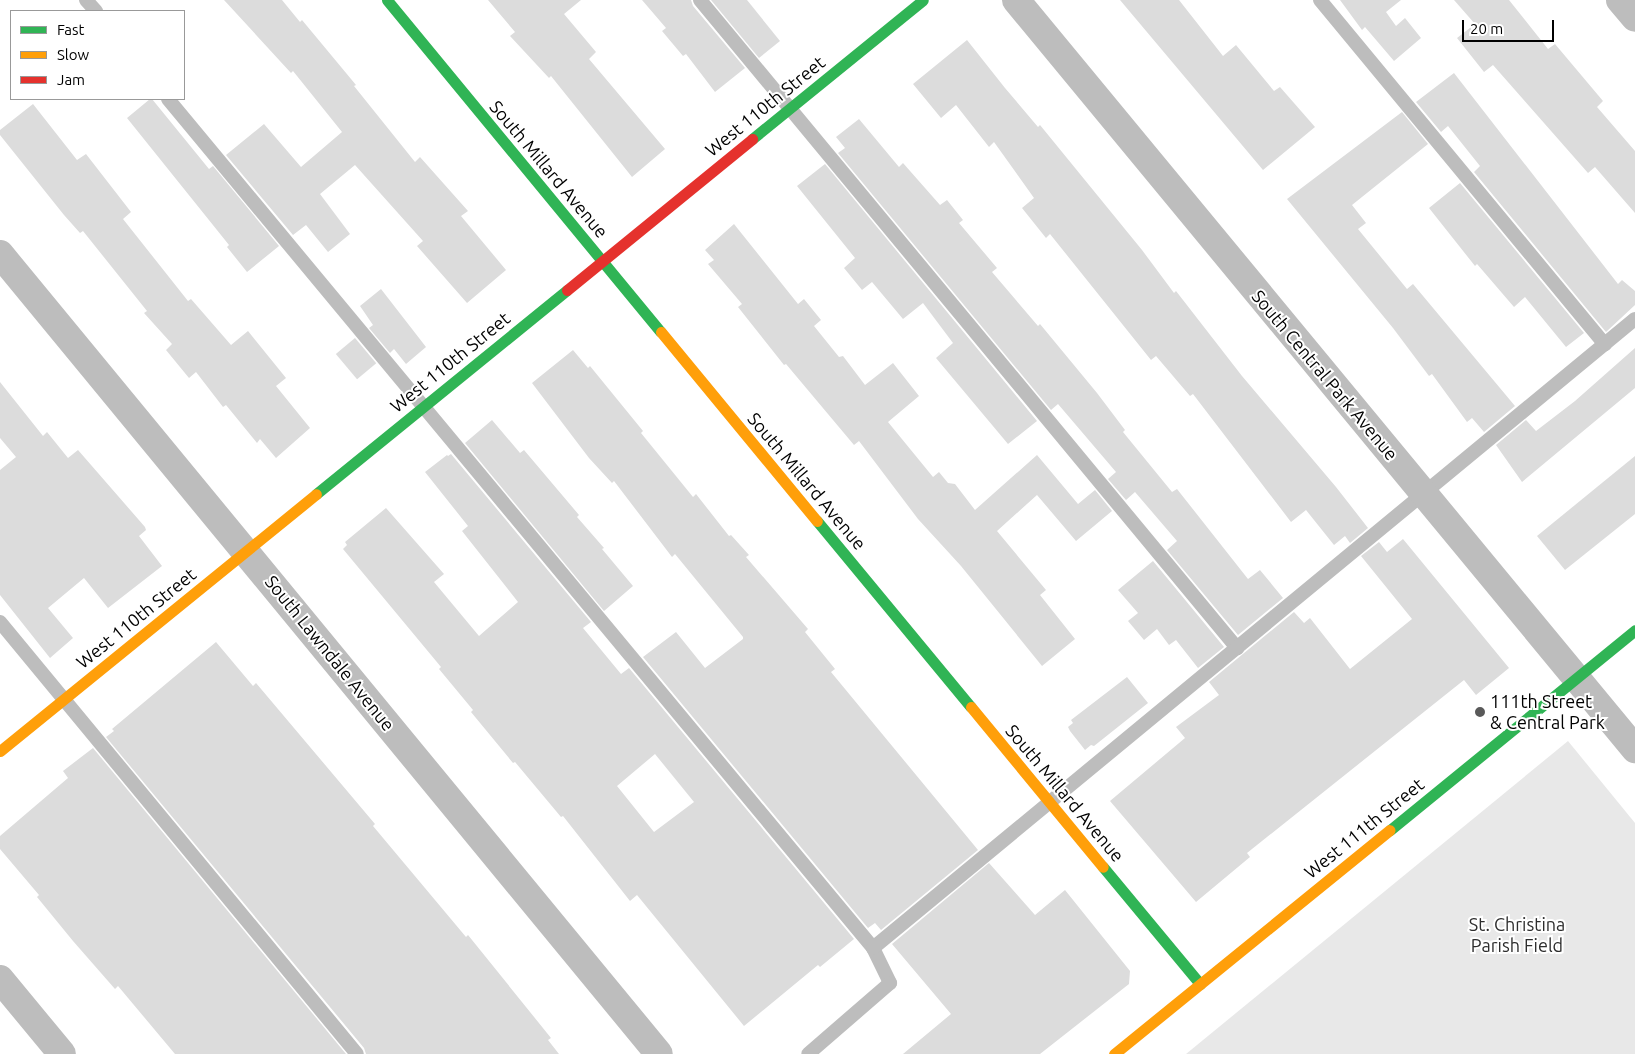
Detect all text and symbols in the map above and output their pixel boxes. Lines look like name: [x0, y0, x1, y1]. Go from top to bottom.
legend: [10, 10, 185, 100]
scale bar: [1465, 10, 1558, 42]
text: 20 m: [1470, 20, 1503, 37]
text: Fast: [57, 21, 84, 38]
text: Slow: [57, 46, 89, 63]
street label: West 110th Street: [701, 51, 829, 161]
text: Jam: [57, 71, 85, 88]
street label: South Millard Avenue: [485, 96, 613, 242]
street label: South Central Park Avenue: [1247, 286, 1403, 464]
street label: West 110th Street: [386, 307, 514, 417]
street label: South Millard Avenue: [743, 408, 871, 554]
street label: West 110th Street: [72, 563, 200, 673]
street label: South Lawndale Avenue: [261, 571, 399, 735]
place label: 111th Street & Central Park: [1490, 691, 1605, 734]
marker: 111th Street & Central Park: [1474, 706, 1486, 718]
street label: South Millard Avenue: [1001, 720, 1129, 866]
street label: West 111th Street: [1300, 773, 1428, 883]
park label: St. Christina Parish Field: [1469, 914, 1565, 956]

